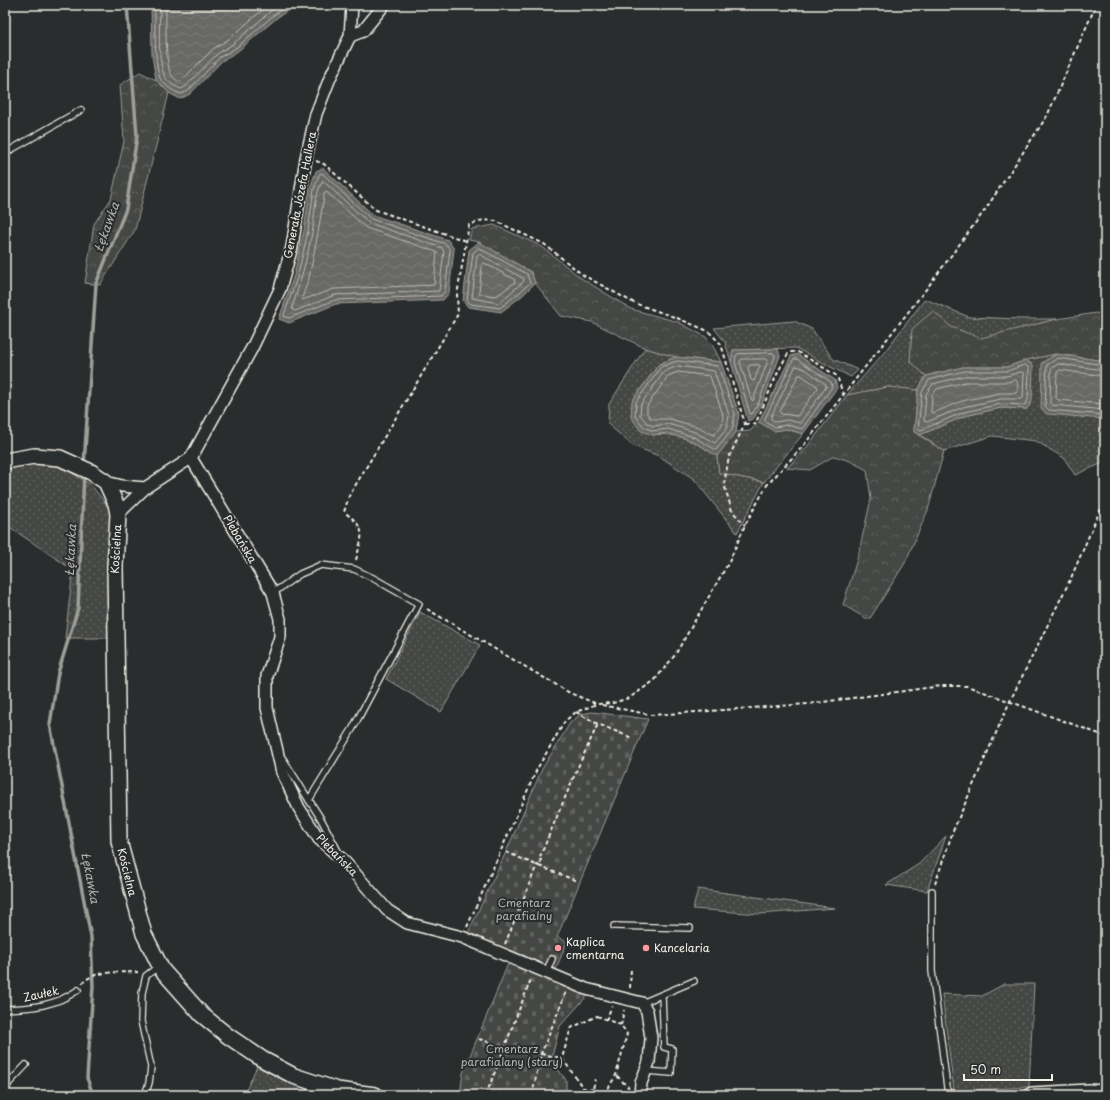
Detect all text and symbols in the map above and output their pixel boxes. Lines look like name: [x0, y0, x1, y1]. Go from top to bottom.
street label: Generała Józefa Hallera: [279, 130, 320, 260]
water label: Łękawka: [89, 199, 124, 254]
street label: Plebańska: [219, 511, 262, 566]
water label: Łękawka: [60, 523, 80, 576]
street label: Kościelna: [106, 524, 125, 574]
street label: Plebańska: [313, 829, 362, 880]
street label: Kościelna: [113, 846, 142, 898]
water label: Łękawka: [77, 851, 105, 905]
park label: Cmentarz parafialny: [496, 894, 552, 924]
place label: Kaplica cmentarna: [566, 933, 624, 963]
place label: Kancelaria: [654, 939, 710, 956]
marker: Kaplica cmentarna: [553, 943, 563, 953]
marker: Kancelaria: [641, 943, 651, 953]
street label: Zaułek: [21, 981, 61, 1006]
park label: Cmentarz parafialany (stary): [461, 1040, 563, 1070]
scale bar: [964, 1056, 1052, 1082]
text: 50 m: [970, 1060, 1001, 1078]

